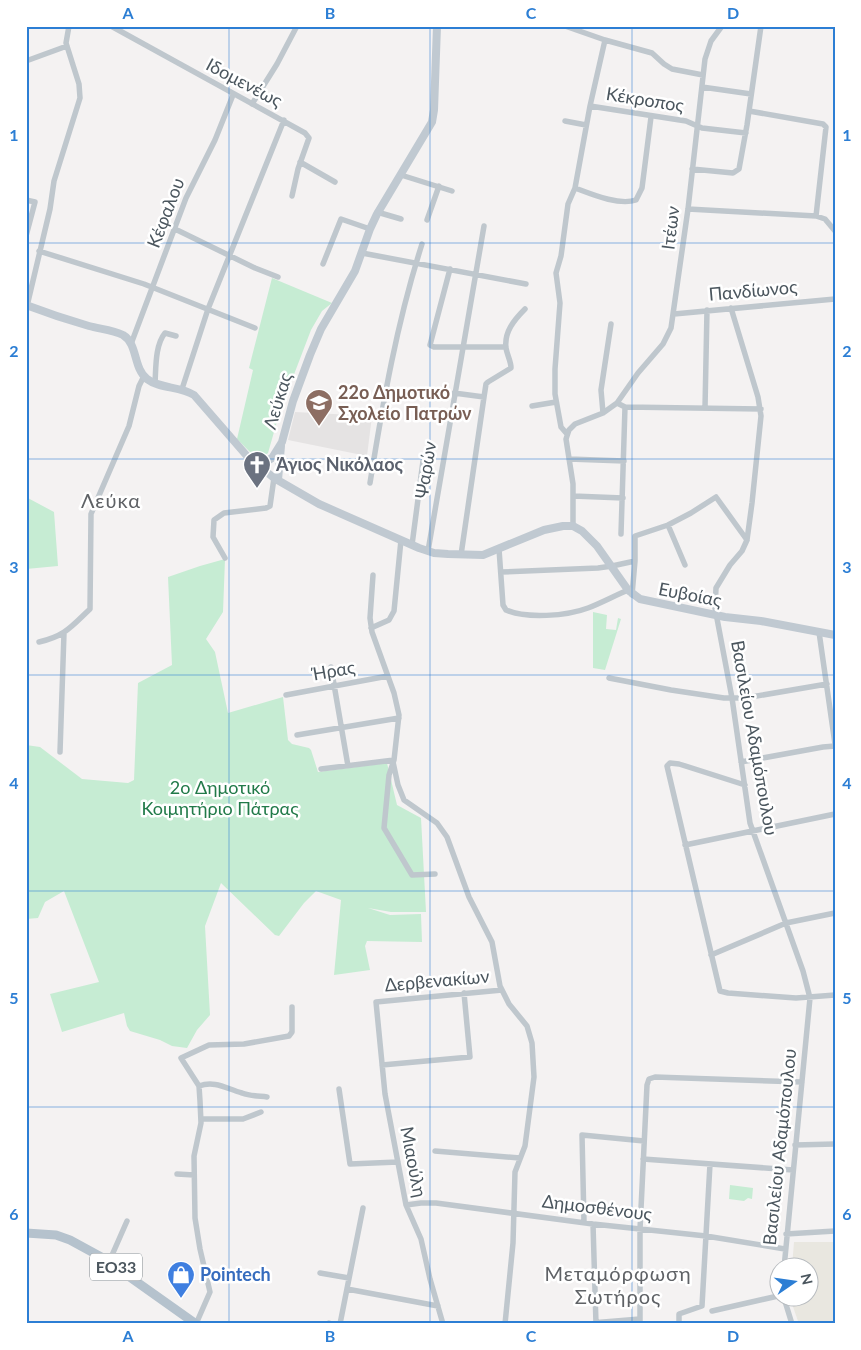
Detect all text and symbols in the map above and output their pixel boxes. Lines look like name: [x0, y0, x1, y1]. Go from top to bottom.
text: A: [121, 3, 134, 22]
text: B: [325, 3, 335, 22]
text: C: [526, 3, 537, 22]
text: D: [727, 3, 739, 22]
street label: Ιδομενέως: [203, 53, 287, 112]
street label: Κέκροπος: [605, 82, 686, 116]
text: 1: [9, 125, 19, 144]
text: 1: [842, 125, 852, 144]
street label: Κέφαλου: [142, 175, 188, 251]
street label: Ιτέων: [656, 205, 684, 251]
street label: Πανδίωνος: [708, 275, 799, 305]
text: 2: [9, 341, 19, 360]
text: 2: [842, 341, 852, 360]
street label: Λεύκας: [258, 369, 296, 432]
place label: 22ο Δημοτικό Σχολείο Πατρών: [338, 381, 472, 424]
school or university icon: 22ο Δημοτικό Σχολείο Πατρών: [304, 388, 334, 427]
street label: Ψαρών: [410, 440, 440, 500]
church icon: Άγιος Νικόλαος: [242, 450, 272, 489]
place label: Άγιος Νικόλαος: [275, 453, 404, 475]
district label: Λεύκα: [81, 488, 141, 512]
text: 3: [9, 557, 19, 576]
text: 3: [842, 557, 852, 576]
street label: Ευβοίας: [657, 577, 724, 611]
street label: Βασιλείου Αδαμόπουλου: [727, 639, 783, 837]
street label: Ήρας: [309, 655, 357, 685]
text: 4: [9, 773, 19, 792]
text: 4: [842, 773, 852, 792]
park label: 2o Δημοτικό Κοιμητήριο Πάτρας: [141, 776, 299, 819]
street label: Δερβενακίων: [384, 964, 490, 996]
text: 5: [9, 988, 19, 1007]
text: 5: [842, 988, 852, 1007]
street label: Βασιλείου Αδαμόπουλου: [758, 1047, 800, 1246]
street label: Μιαούλη: [396, 1125, 432, 1199]
street label: Δημοσθένους: [541, 1189, 654, 1225]
text: 6: [9, 1204, 19, 1223]
text: 6: [842, 1204, 852, 1223]
road number: ΕΟ33: [90, 1254, 142, 1280]
north arrow: [768, 1258, 818, 1308]
shop icon: Pointech: [166, 1260, 196, 1299]
district label: Μεταμόρφωση Σωτήρος: [544, 1261, 692, 1308]
place label: Pointech: [200, 1263, 271, 1285]
text: N: [798, 1272, 817, 1286]
text: A: [121, 1326, 134, 1345]
text: B: [325, 1326, 335, 1345]
text: C: [526, 1326, 537, 1345]
text: D: [727, 1326, 739, 1345]

